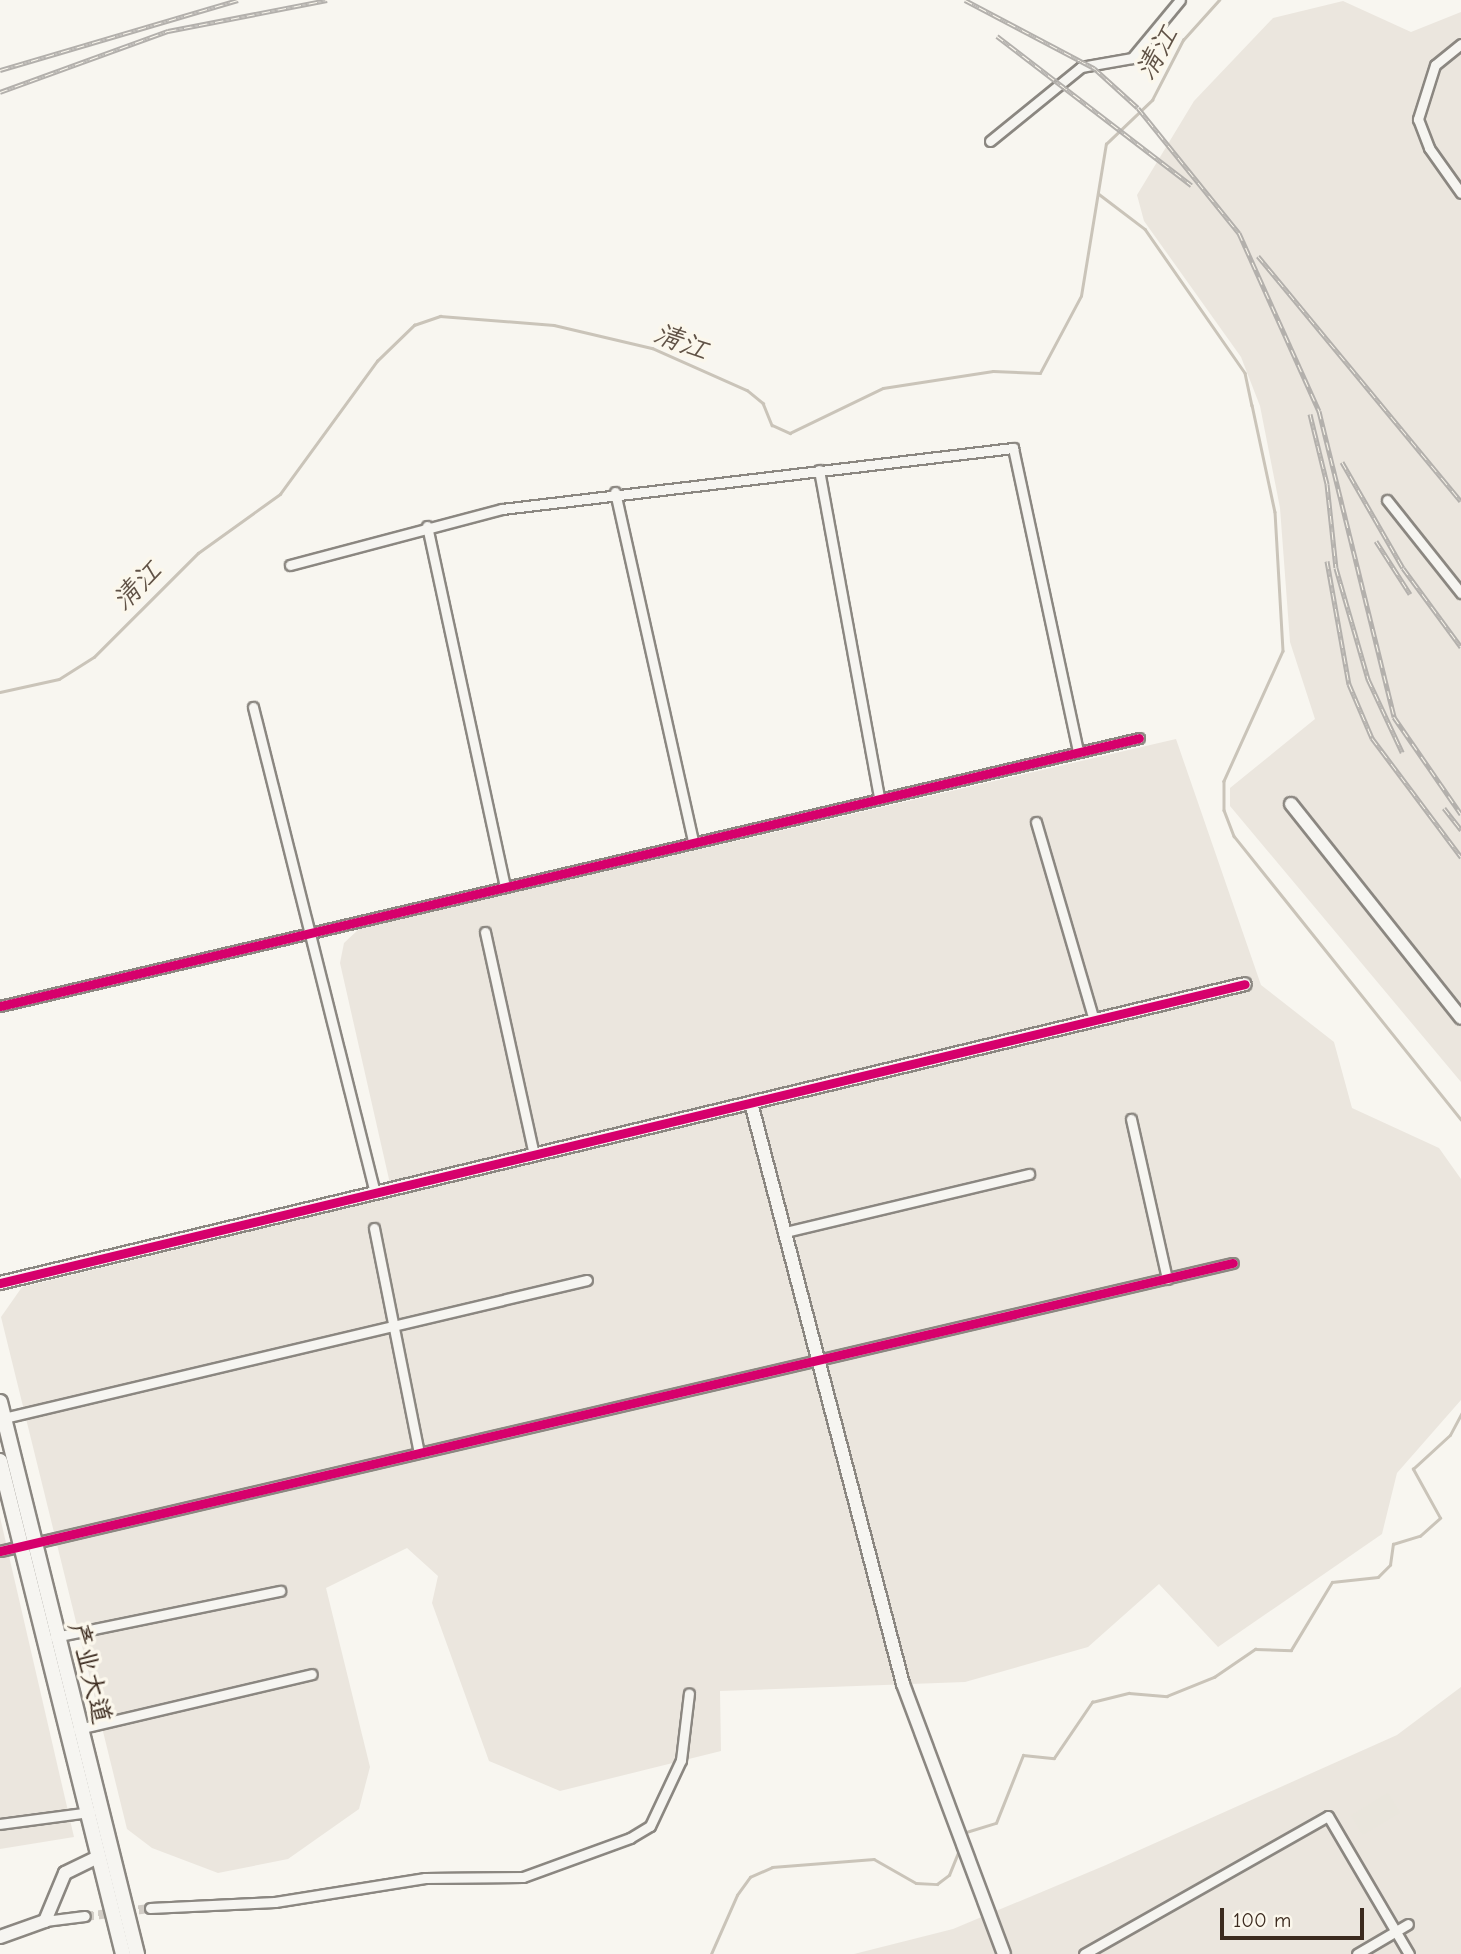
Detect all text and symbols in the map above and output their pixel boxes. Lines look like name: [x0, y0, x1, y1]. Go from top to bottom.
water label: 清江: [1128, 20, 1186, 86]
water label: 清江: [649, 316, 713, 368]
water label: 清江: [105, 554, 169, 618]
street label: 产业大道: [61, 1619, 117, 1727]
scale bar: [1223, 1895, 1366, 1939]
text: 100 m: [1233, 1908, 1291, 1932]

